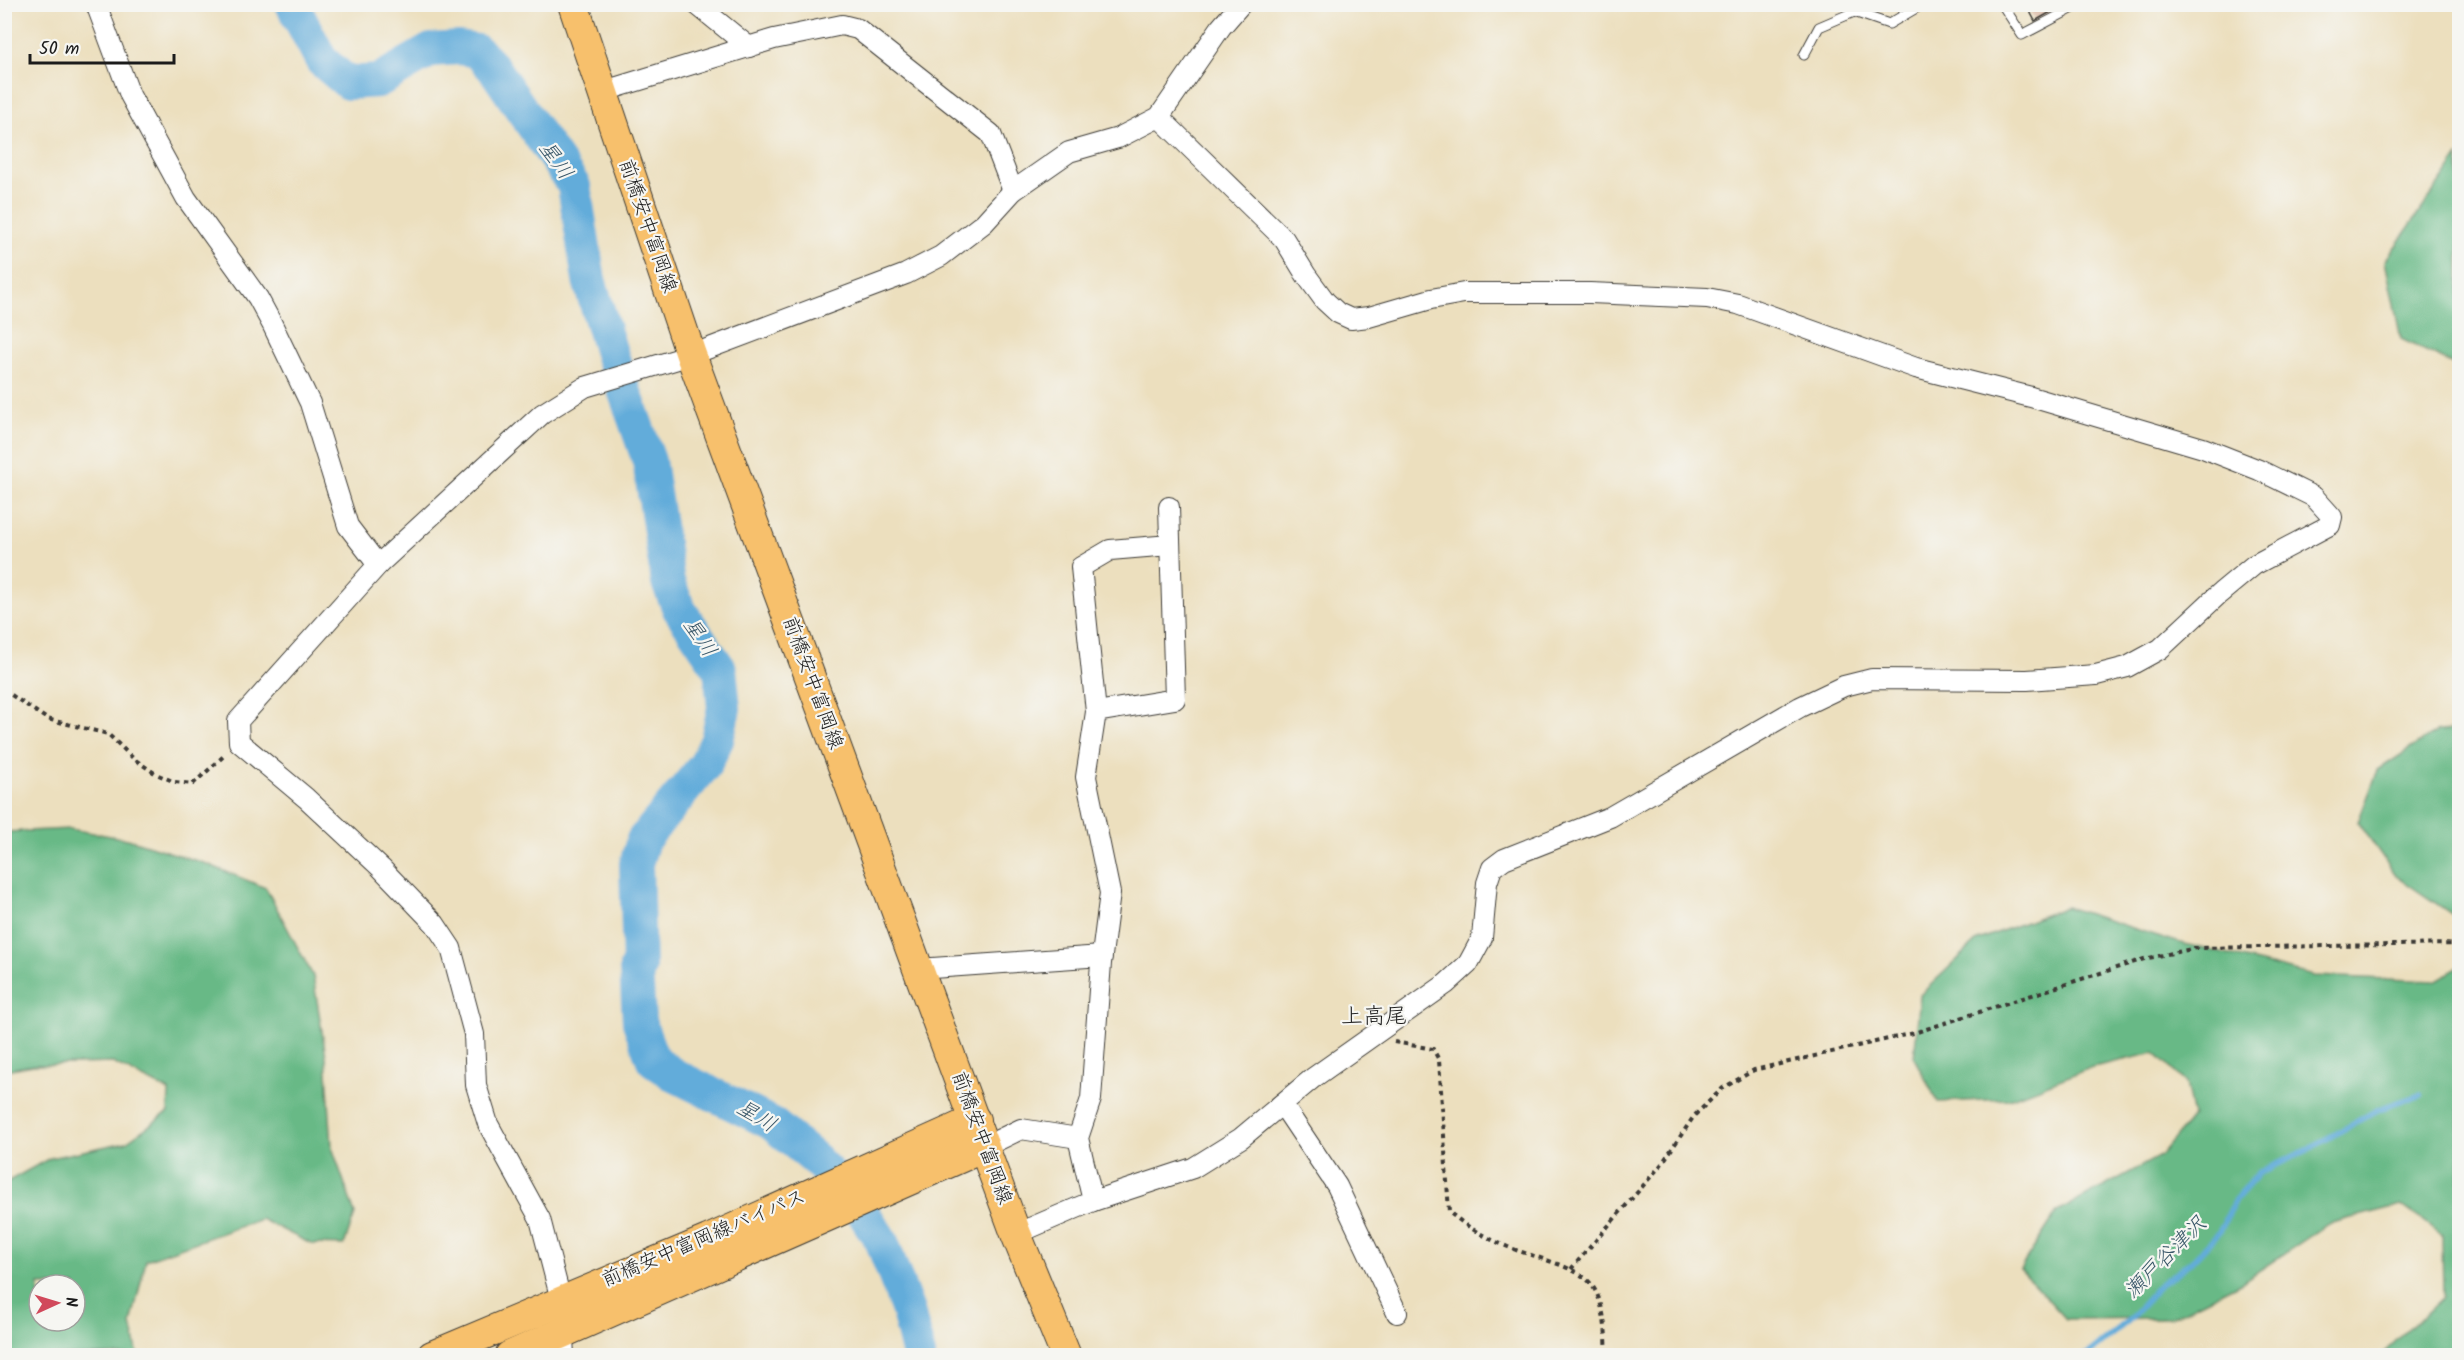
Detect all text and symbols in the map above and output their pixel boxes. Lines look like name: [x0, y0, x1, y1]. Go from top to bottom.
scale bar: [30, 27, 174, 65]
text: 50 m: [39, 35, 79, 64]
water label: 星川: [529, 134, 581, 188]
street label: 前橋安中富岡線: [609, 155, 685, 297]
water label: 星川: [674, 611, 724, 665]
street label: 前橋安中富岡線: [773, 612, 851, 754]
district label: 上高尾: [1341, 1000, 1407, 1035]
street label: 前橋安中富岡線: [942, 1067, 1020, 1209]
water label: 星川: [730, 1092, 782, 1142]
street label: 前橋安中富岡線バイパス: [597, 1181, 811, 1297]
water label: 瀬戸谷津沢: [2117, 1209, 2215, 1307]
north arrow: [27, 1273, 87, 1333]
text: N: [58, 1296, 83, 1308]

